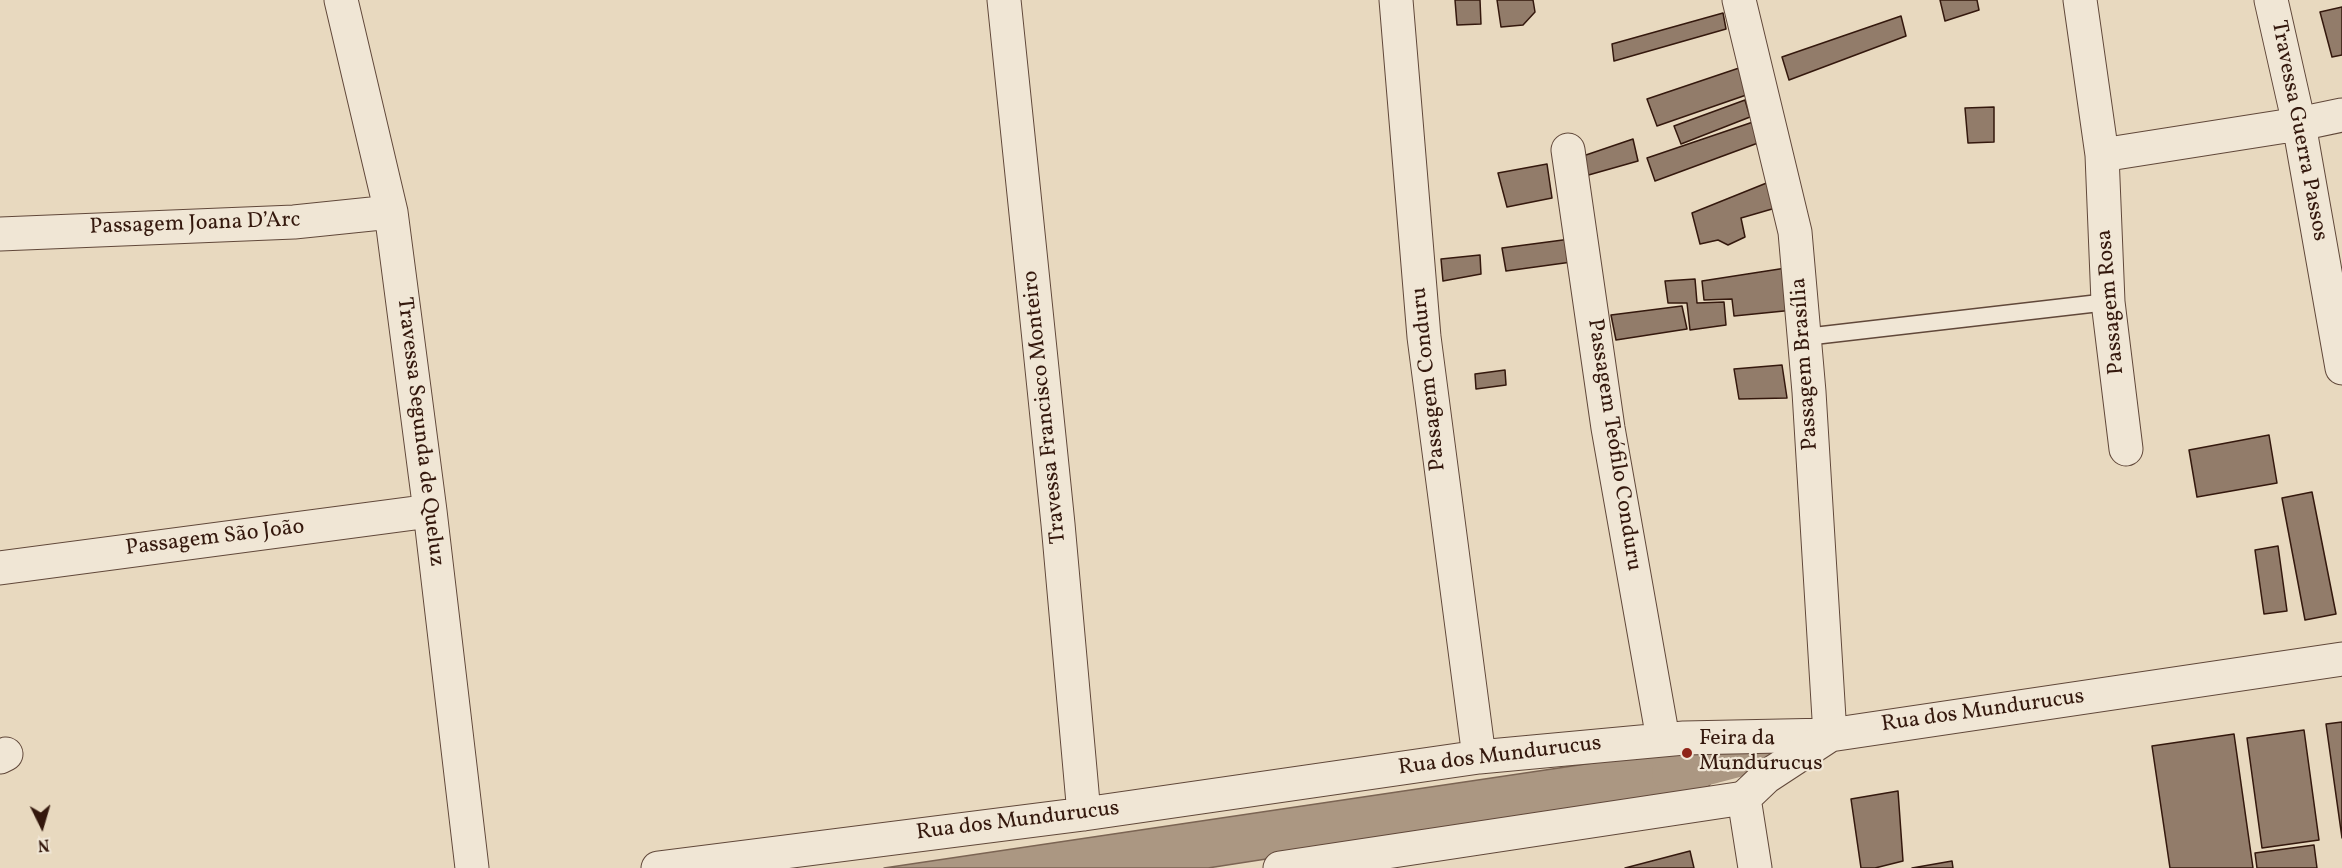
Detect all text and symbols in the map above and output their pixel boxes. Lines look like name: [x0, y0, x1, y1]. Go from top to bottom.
street label: Travessa Guerra Passos: [2264, 19, 2332, 243]
street label: Passagem Joana D’Arc: [89, 208, 301, 242]
street label: Passagem Rosa: [2092, 228, 2132, 376]
street label: Travessa Francisco Monteiro: [1019, 269, 1073, 545]
street label: Passagem Brasília: [1787, 277, 1825, 451]
street label: Passagem Conduru: [1407, 286, 1453, 472]
street label: Travessa Segunda de Queluz: [389, 296, 449, 568]
street label: Passagem Teófilo Conduru: [1580, 317, 1646, 573]
street label: Passagem São João: [124, 515, 306, 563]
street label: Rua dos Mundurucus: [1880, 685, 2086, 739]
place label: Feira da Mundurucus: [1699, 727, 1823, 778]
street label: Rua dos Mundurucus: [1397, 731, 1603, 783]
marker: Feira da Mundurucus: [1680, 746, 1694, 760]
north arrow: [12, 796, 72, 856]
street label: Rua dos Mundurucus: [915, 796, 1121, 848]
text: N: [37, 832, 50, 855]

